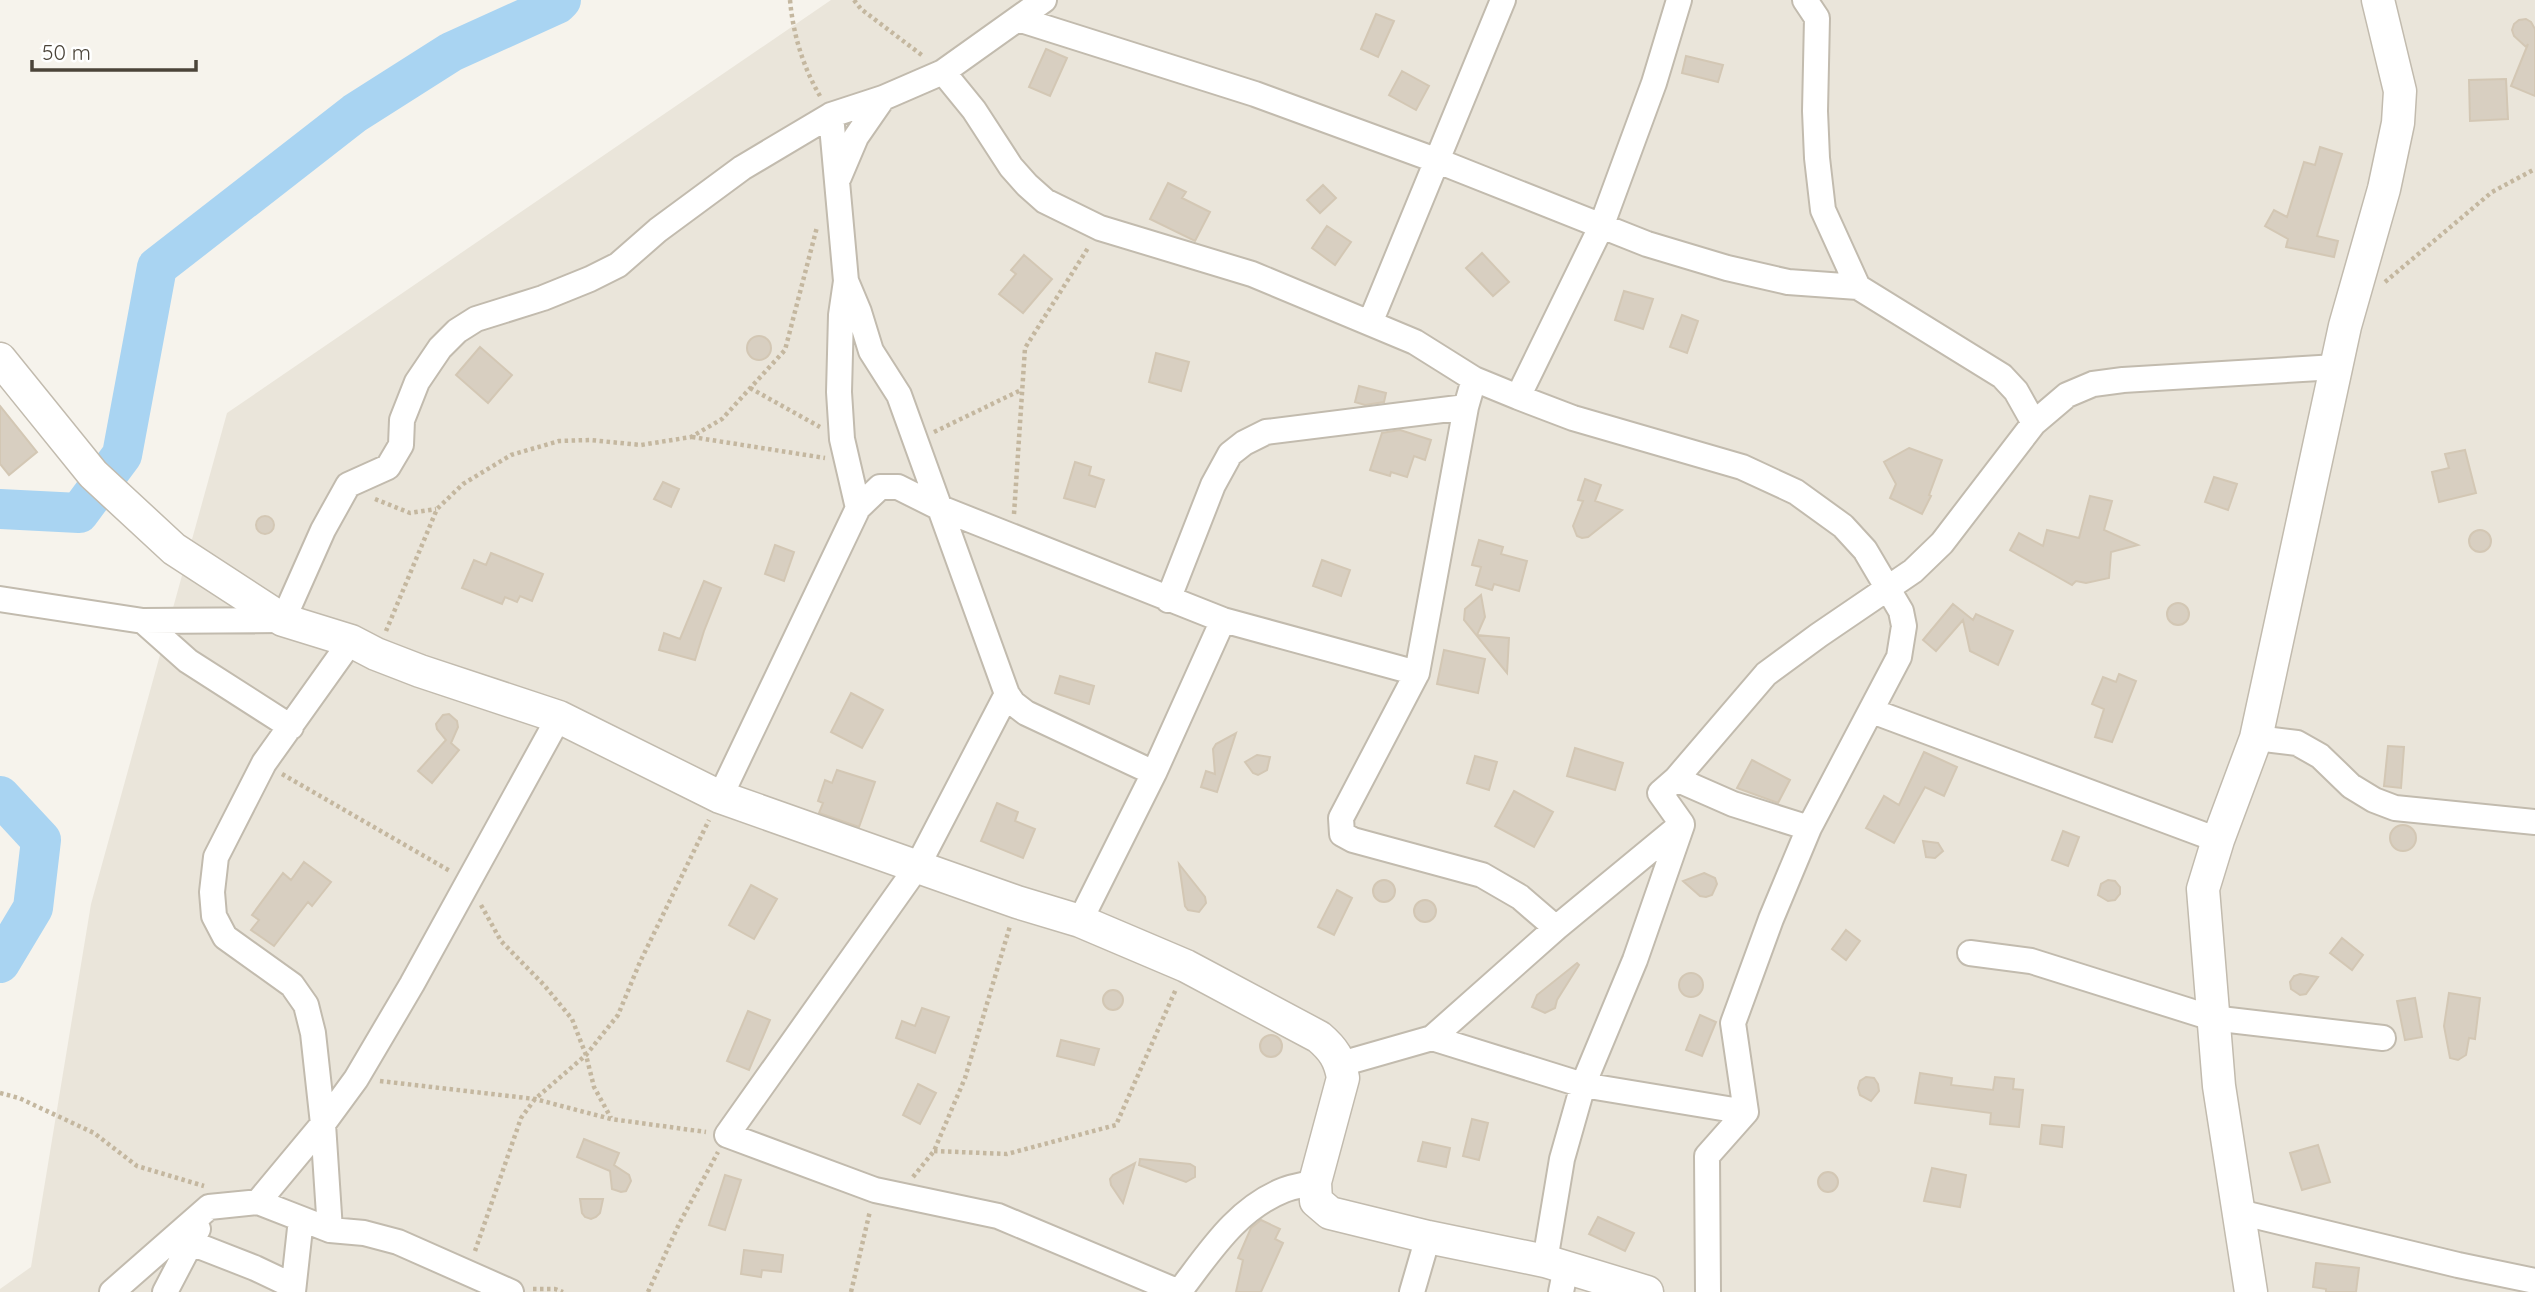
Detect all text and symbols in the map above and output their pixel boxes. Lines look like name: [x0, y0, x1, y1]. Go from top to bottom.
scale bar: [32, 28, 196, 72]
text: 50 m: [42, 39, 91, 65]

